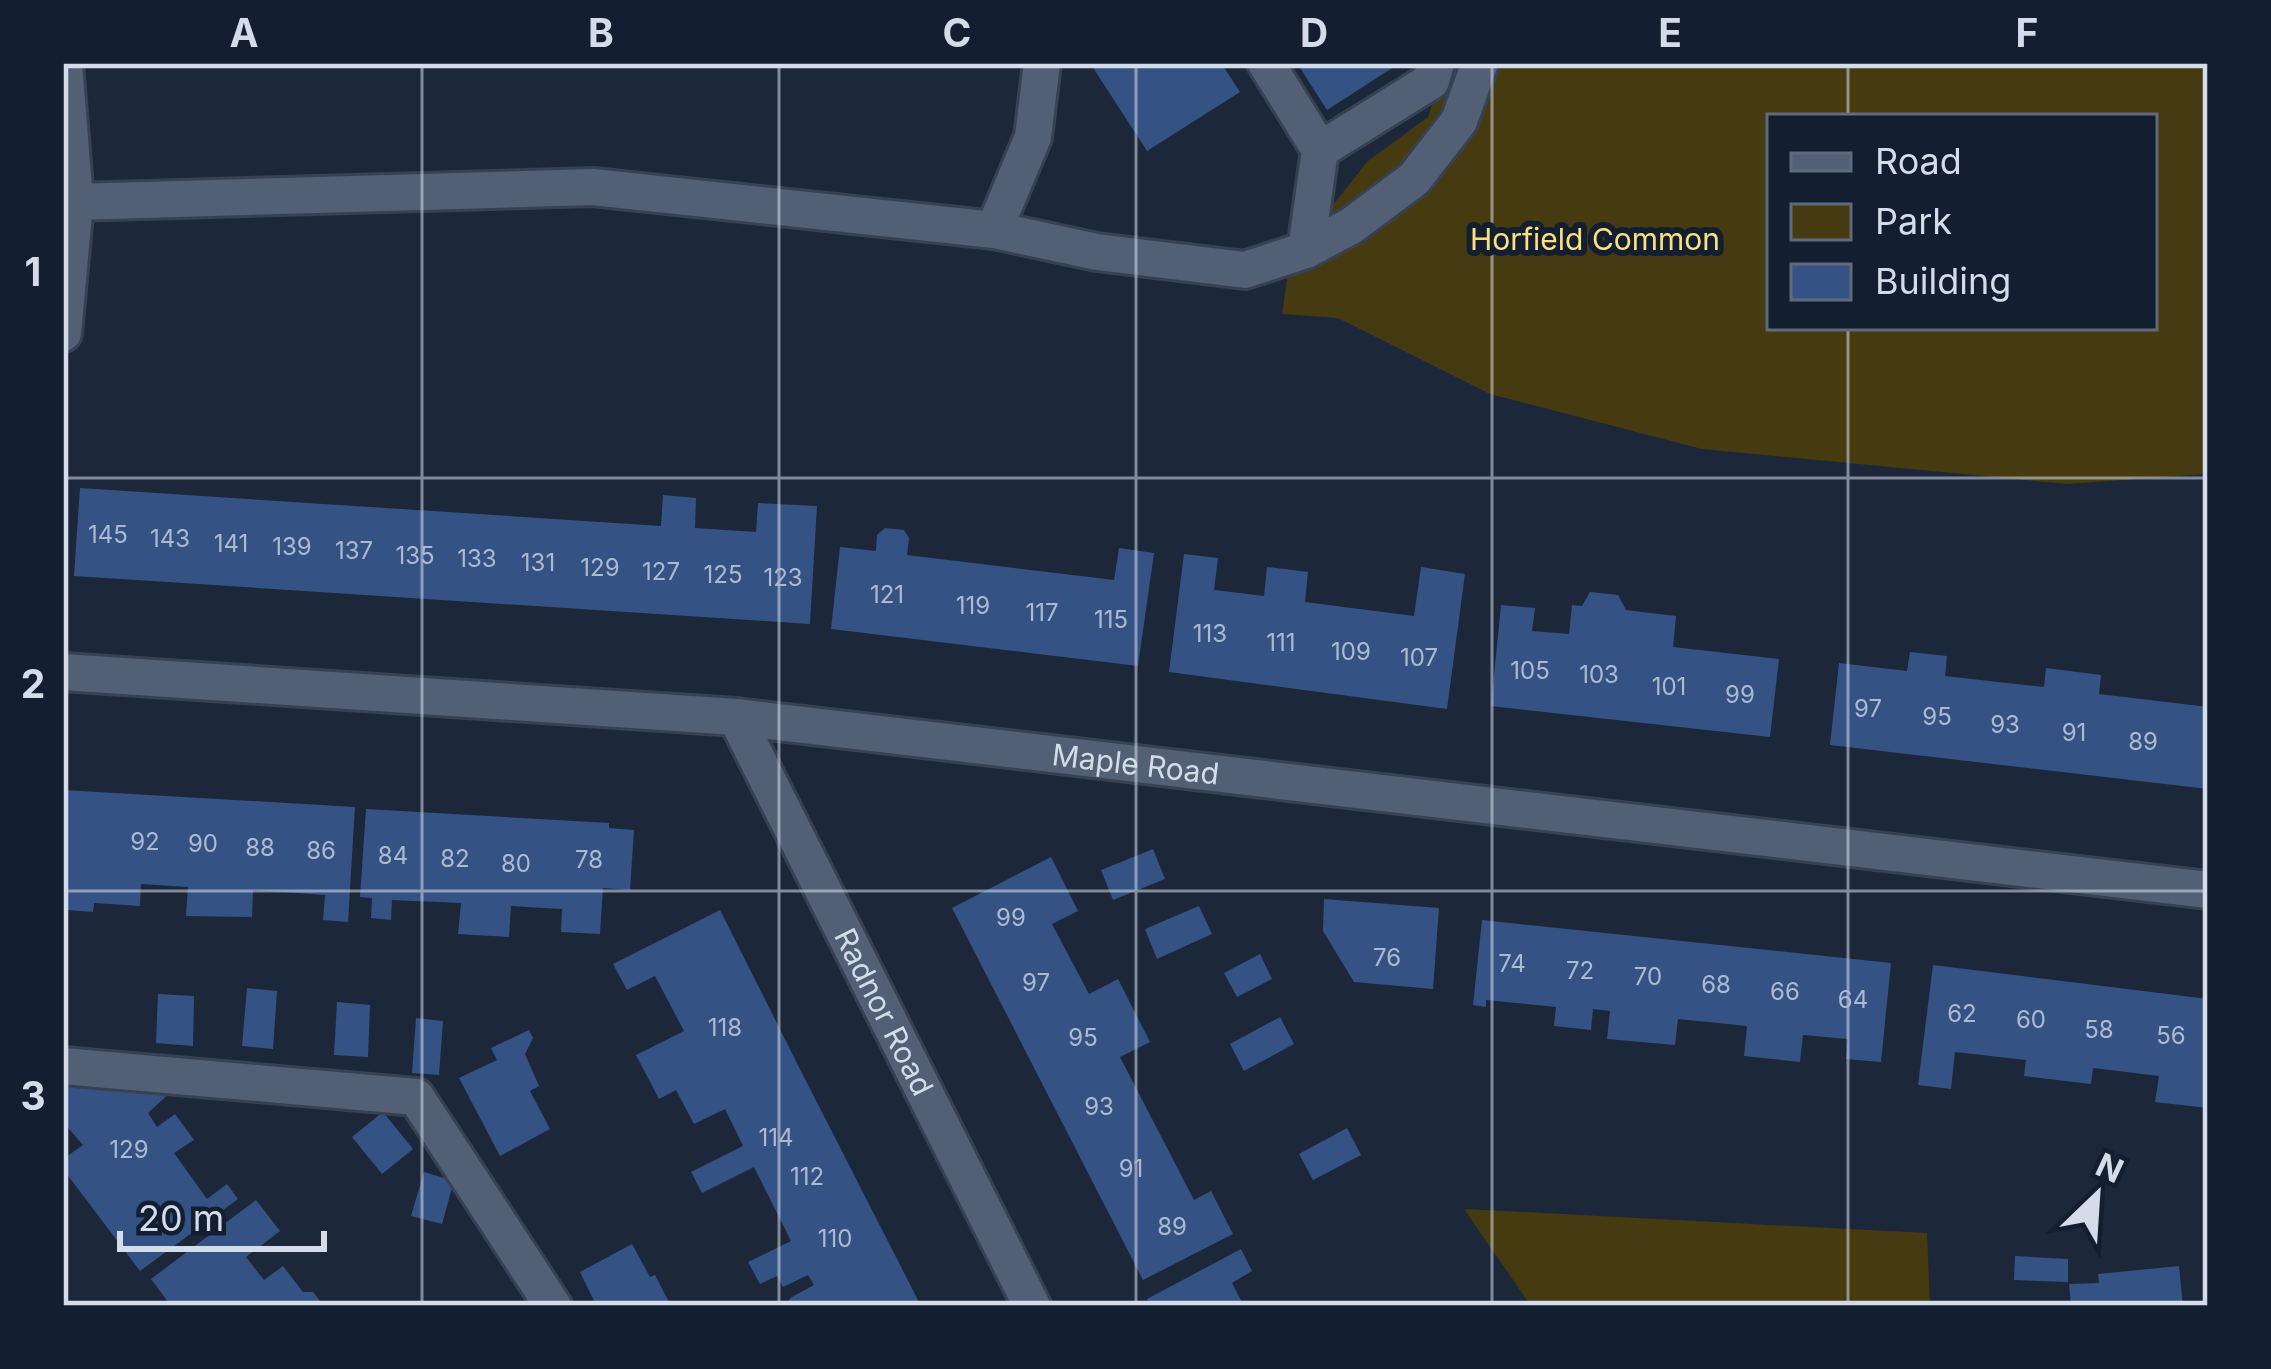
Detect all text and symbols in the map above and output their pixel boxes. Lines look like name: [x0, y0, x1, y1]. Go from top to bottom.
text: A: [229, 9, 259, 56]
text: B: [588, 9, 614, 56]
text: C: [943, 9, 971, 56]
text: D: [1300, 9, 1328, 56]
text: E: [1658, 9, 1682, 56]
text: F: [2016, 9, 2038, 56]
legend: [1767, 114, 2157, 330]
text: Road: [1875, 139, 1962, 183]
text: Park: [1875, 199, 1952, 243]
park label: Horfield Common: [1470, 221, 1720, 257]
text: 1: [25, 248, 41, 295]
text: Building: [1875, 259, 2011, 303]
house number: 145: [88, 520, 128, 549]
house number: 143: [150, 524, 190, 553]
house number: 141: [214, 529, 248, 558]
house number: 139: [272, 532, 312, 561]
house number: 137: [335, 536, 373, 565]
house number: 135: [395, 541, 435, 570]
house number: 133: [457, 544, 497, 573]
house number: 131: [521, 548, 555, 577]
house number: 129: [580, 553, 620, 582]
house number: 127: [642, 557, 680, 586]
house number: 125: [704, 560, 743, 589]
house number: 123: [763, 563, 803, 592]
house number: 121: [870, 580, 904, 609]
house number: 119: [956, 591, 990, 620]
house number: 117: [1025, 598, 1059, 627]
house number: 115: [1094, 605, 1128, 634]
house number: 113: [1193, 619, 1227, 648]
house number: 111: [1266, 628, 1296, 657]
house number: 109: [1331, 637, 1371, 666]
house number: 107: [1400, 643, 1438, 672]
house number: 105: [1510, 656, 1550, 685]
text: 2: [21, 660, 45, 707]
house number: 103: [1579, 660, 1619, 689]
house number: 101: [1652, 672, 1686, 701]
house number: 99: [1725, 680, 1755, 709]
house number: 97: [1854, 694, 1882, 723]
house number: 95: [1922, 702, 1952, 731]
house number: 93: [1990, 710, 2020, 739]
house number: 91: [2062, 718, 2086, 747]
house number: 89: [2128, 727, 2158, 756]
street label: Maple Road: [1050, 736, 1221, 792]
house number: 92: [130, 827, 160, 856]
house number: 90: [188, 829, 218, 858]
house number: 88: [245, 833, 275, 862]
house number: 86: [306, 836, 336, 865]
house number: 84: [378, 841, 408, 870]
house number: 82: [440, 844, 470, 873]
house number: 78: [575, 845, 603, 874]
house number: 80: [501, 849, 531, 878]
house number: 99: [996, 903, 1026, 932]
street label: Radnor Road: [827, 922, 941, 1101]
house number: 76: [1373, 943, 1401, 972]
house number: 74: [1498, 949, 1526, 978]
house number: 72: [1566, 956, 1594, 985]
house number: 70: [1634, 962, 1662, 991]
house number: 97: [1022, 968, 1050, 997]
house number: 68: [1701, 970, 1731, 999]
house number: 66: [1770, 977, 1800, 1006]
house number: 64: [1838, 985, 1868, 1014]
house number: 62: [1947, 999, 1977, 1028]
house number: 60: [2016, 1005, 2046, 1034]
house number: 118: [708, 1013, 742, 1042]
house number: 58: [2084, 1015, 2114, 1044]
house number: 56: [2156, 1021, 2186, 1050]
house number: 95: [1068, 1023, 1098, 1052]
text: 3: [20, 1072, 46, 1119]
house number: 93: [1084, 1092, 1114, 1121]
house number: 114: [758, 1123, 794, 1152]
house number: 129: [109, 1135, 149, 1164]
north arrow: [2037, 1135, 2157, 1255]
text: N: [2090, 1144, 2130, 1191]
house number: 91: [1119, 1154, 1143, 1183]
house number: 112: [790, 1162, 824, 1191]
scale bar: [120, 1177, 324, 1251]
text: 20 m: [138, 1196, 224, 1240]
house number: 89: [1157, 1212, 1187, 1241]
house number: 110: [818, 1224, 852, 1253]

